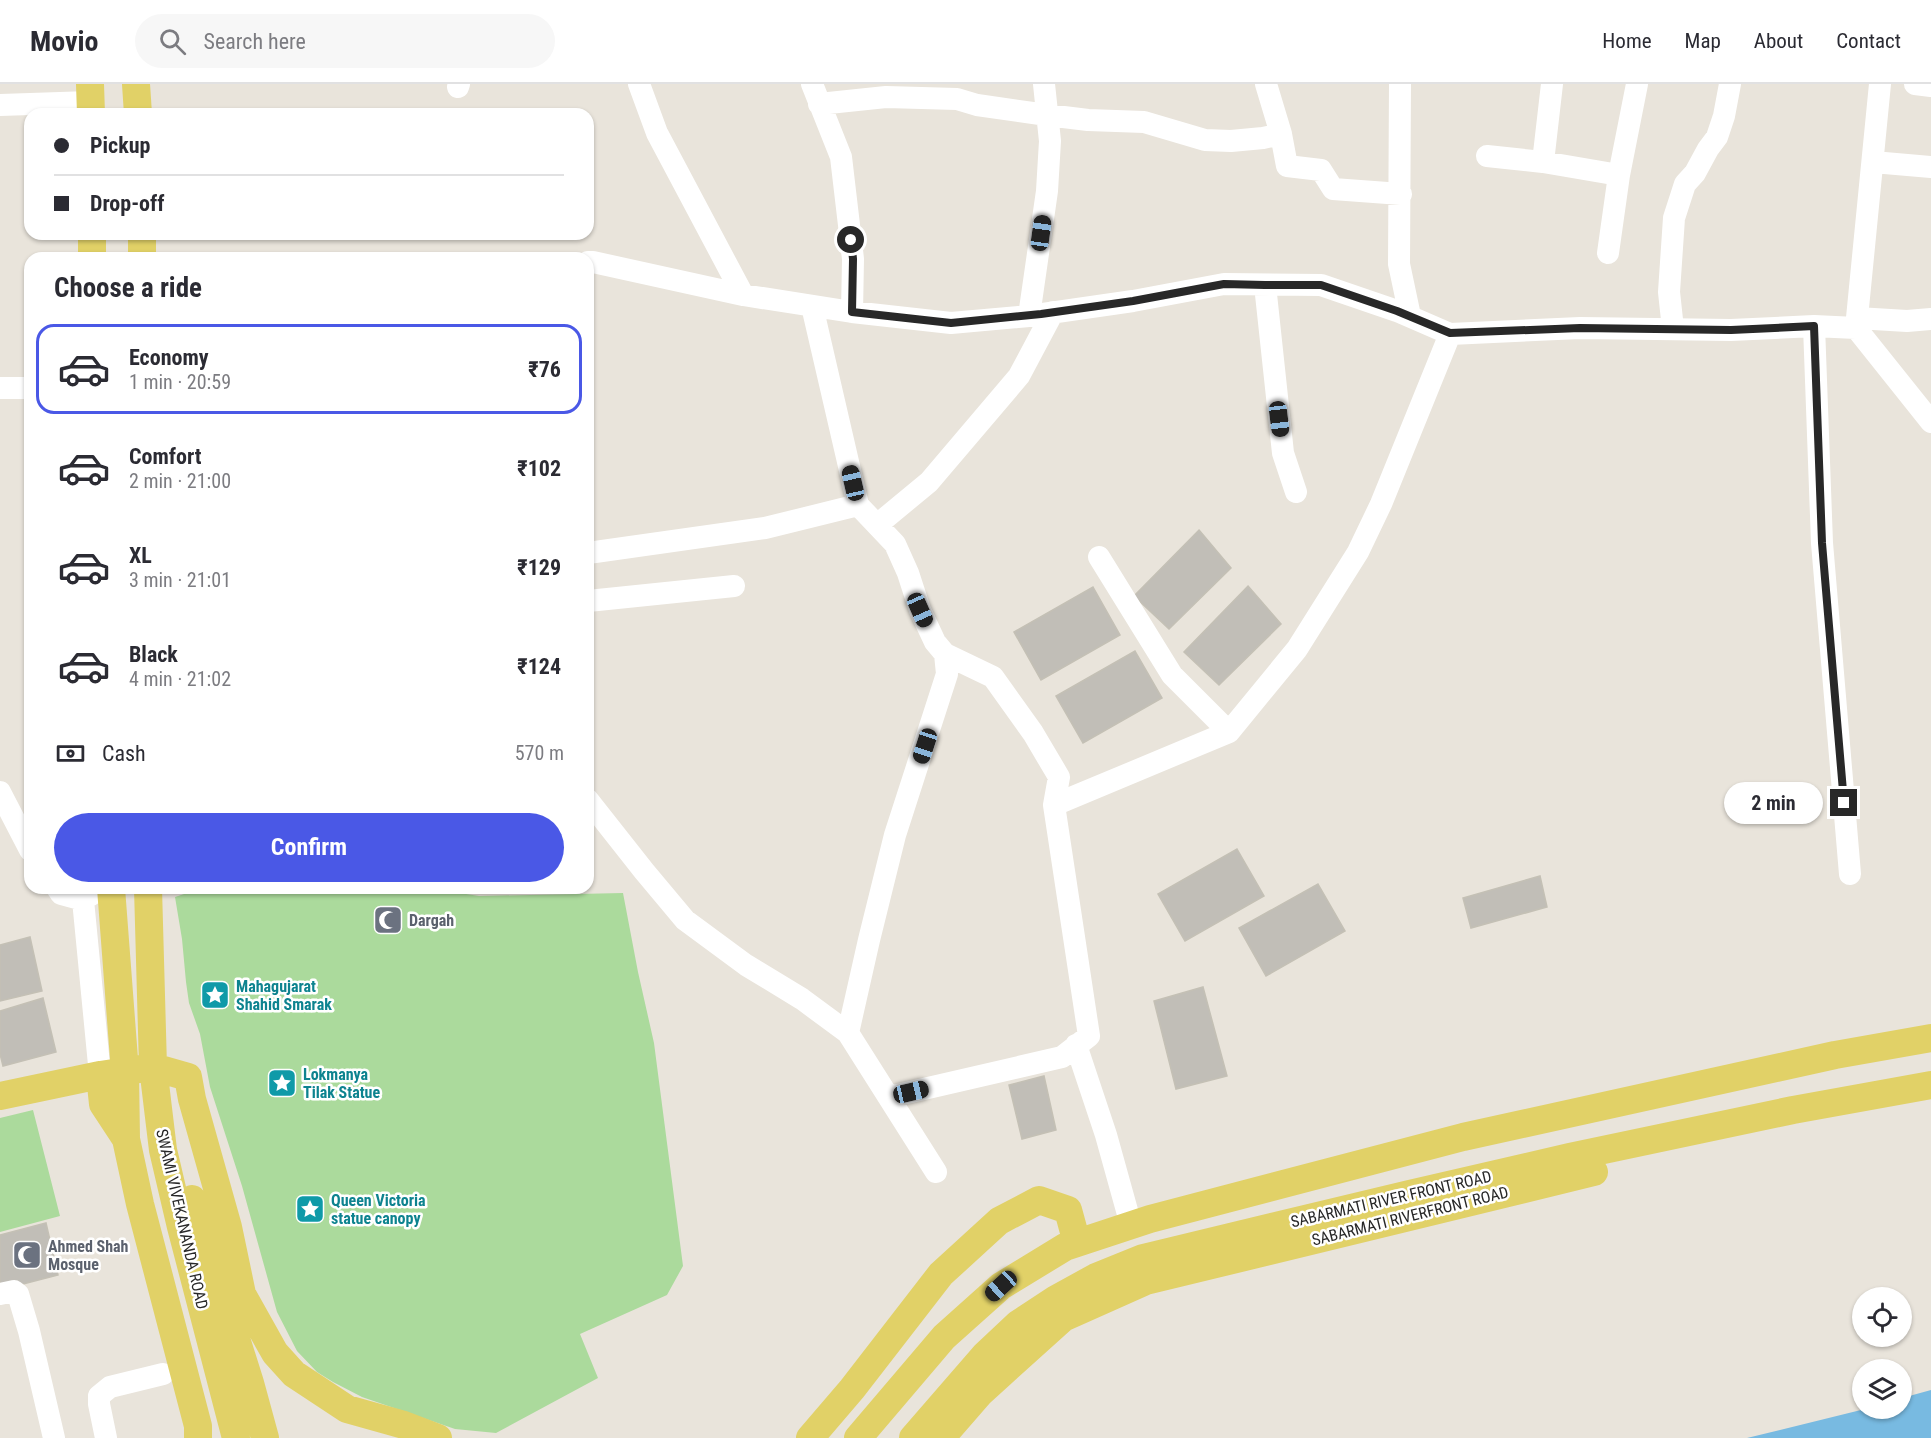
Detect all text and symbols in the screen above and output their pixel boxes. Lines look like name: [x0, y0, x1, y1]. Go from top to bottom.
search box: [135, 14, 555, 68]
text: Movio: [30, 25, 99, 58]
icon: search: [156, 25, 189, 58]
text: Search here: [204, 29, 306, 54]
text: Home: [1602, 29, 1652, 53]
text: Map: [1685, 29, 1721, 53]
text: About: [1754, 29, 1803, 53]
text: Contact: [1836, 29, 1901, 53]
text: Pickup: [90, 133, 150, 158]
text: Drop-off: [90, 191, 164, 216]
car: [1030, 214, 1052, 252]
route start: [837, 226, 864, 253]
text: Choose a ride: [54, 272, 202, 304]
icon: car: [57, 342, 111, 396]
text: Economy: [129, 345, 209, 370]
text: ₹76: [528, 357, 561, 382]
text: 1 min · 20:59: [129, 370, 231, 394]
car: [1268, 400, 1290, 438]
icon: car: [57, 441, 111, 495]
text: Comfort: [129, 444, 202, 469]
text: ₹102: [517, 456, 561, 481]
car: [840, 463, 866, 503]
text: 2 min · 21:00: [129, 469, 231, 493]
icon: car: [57, 540, 111, 594]
text: XL: [129, 543, 152, 568]
text: ₹129: [517, 555, 561, 580]
text: 3 min · 21:01: [129, 568, 231, 592]
car: [904, 590, 936, 630]
icon: car: [57, 639, 111, 693]
text: Black: [129, 642, 178, 667]
text: ₹124: [517, 654, 561, 679]
text: 4 min · 21:02: [129, 667, 231, 691]
car: [911, 726, 939, 766]
icon: cash: [54, 737, 87, 770]
text: Cash: [102, 741, 146, 766]
text: 570 m: [515, 741, 564, 765]
callout: 2 min: [1724, 782, 1823, 824]
route end: [1830, 789, 1857, 816]
text: 2 min: [1751, 791, 1796, 815]
button: Confirm: [54, 813, 564, 882]
mosque icon: Dargah: [372, 904, 404, 936]
place label: Dargah: [409, 911, 454, 930]
place label: Mahagujarat Shahid Smarak: [236, 977, 332, 1014]
place icon: Mahagujarat Shahid Smarak: [199, 979, 231, 1011]
place label: Lokmanya Tilak Statue: [303, 1065, 380, 1102]
place icon: Lokmanya Tilak Statue: [266, 1067, 298, 1099]
car: [891, 1079, 931, 1105]
street label: SWAMI VIVEKANANDA ROAD: [152, 1127, 212, 1311]
street label: SABARMATI RIVER FRONT ROAD: [1289, 1167, 1493, 1231]
street label: SABARMATI RIVERFRONT ROAD: [1310, 1182, 1510, 1250]
place label: Queen Victoria statue canopy: [331, 1191, 426, 1228]
place icon: Queen Victoria statue canopy: [294, 1193, 326, 1225]
place label: Ahmed Shah Mosque: [48, 1237, 129, 1274]
mosque icon: Ahmed Shah Mosque: [11, 1239, 43, 1271]
car: [982, 1267, 1020, 1305]
map controls: [1852, 1287, 1912, 1419]
button: locate: [1852, 1287, 1912, 1347]
button: layers: [1852, 1359, 1912, 1419]

